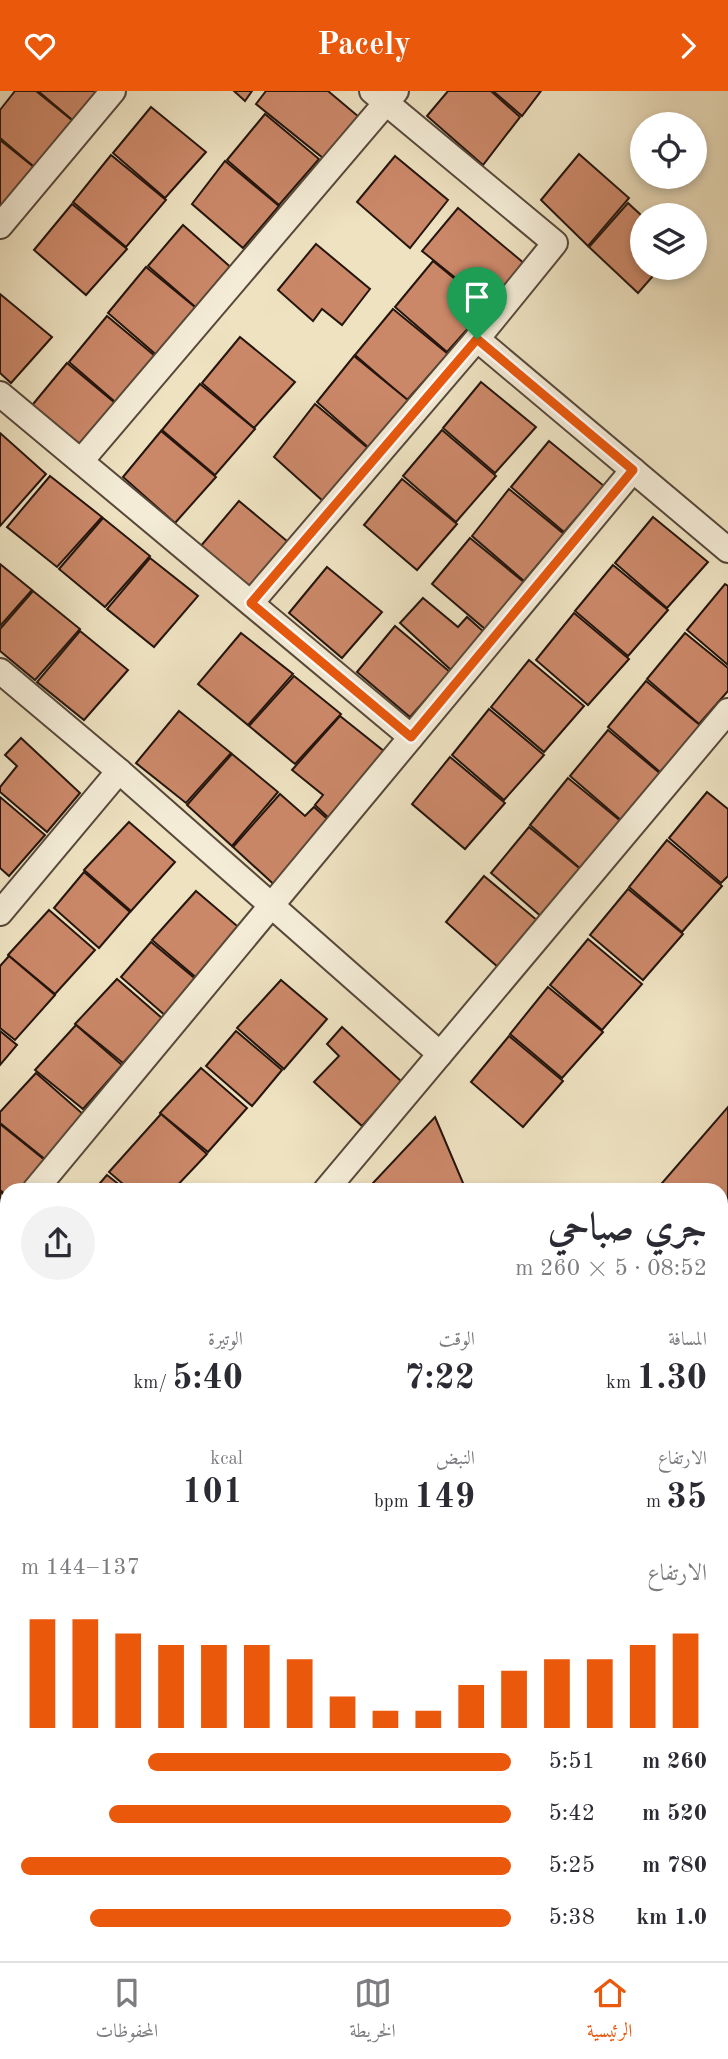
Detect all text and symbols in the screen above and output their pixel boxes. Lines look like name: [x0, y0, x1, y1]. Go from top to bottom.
icon: heart: [21, 27, 59, 65]
icon: forward: [669, 27, 707, 65]
text: Pacely: [317, 30, 411, 62]
map controls: [630, 112, 707, 280]
button: locate: [630, 112, 707, 189]
button: layers: [630, 203, 707, 280]
pin: [447, 267, 507, 339]
icon: arrive: [458, 278, 496, 316]
button: share: [21, 1206, 95, 1280]
text: جري صباحي: [548, 1210, 707, 1248]
text: 08:52 · 5 × 260 m: [515, 1257, 707, 1280]
text: الوتيرة: [208, 1331, 243, 1350]
text: الوقت: [439, 1331, 475, 1350]
text: المسافة: [668, 1331, 707, 1350]
text: 5:40: [172, 1361, 243, 1396]
text: 7:22: [404, 1361, 475, 1396]
text: 1.30: [636, 1361, 707, 1396]
text: /km: [133, 1374, 172, 1393]
text: km: [606, 1374, 636, 1393]
text: kcal: [210, 1450, 243, 1469]
text: النبض: [436, 1450, 475, 1469]
text: الارتفاع: [658, 1450, 707, 1469]
text: 101: [182, 1475, 243, 1510]
text: 149: [414, 1480, 475, 1515]
text: 35: [666, 1480, 707, 1515]
text: bpm: [374, 1493, 414, 1512]
text: m: [646, 1493, 666, 1512]
text: 137–144 m: [21, 1556, 140, 1579]
text: الارتفاع: [647, 1562, 707, 1585]
text: 5:51: [549, 1750, 595, 1773]
text: 260 m: [642, 1750, 707, 1773]
text: 5:42: [549, 1802, 595, 1825]
text: 520 m: [642, 1802, 707, 1825]
text: 5:25: [549, 1854, 595, 1877]
text: 780 m: [642, 1854, 707, 1877]
text: 5:38: [549, 1906, 595, 1929]
text: 1.0 km: [636, 1906, 707, 1929]
tab: المحفوظات: [96, 1974, 158, 2049]
tab: الخريطة: [349, 1974, 396, 2049]
tab: الرئيسية: [587, 1974, 632, 2049]

